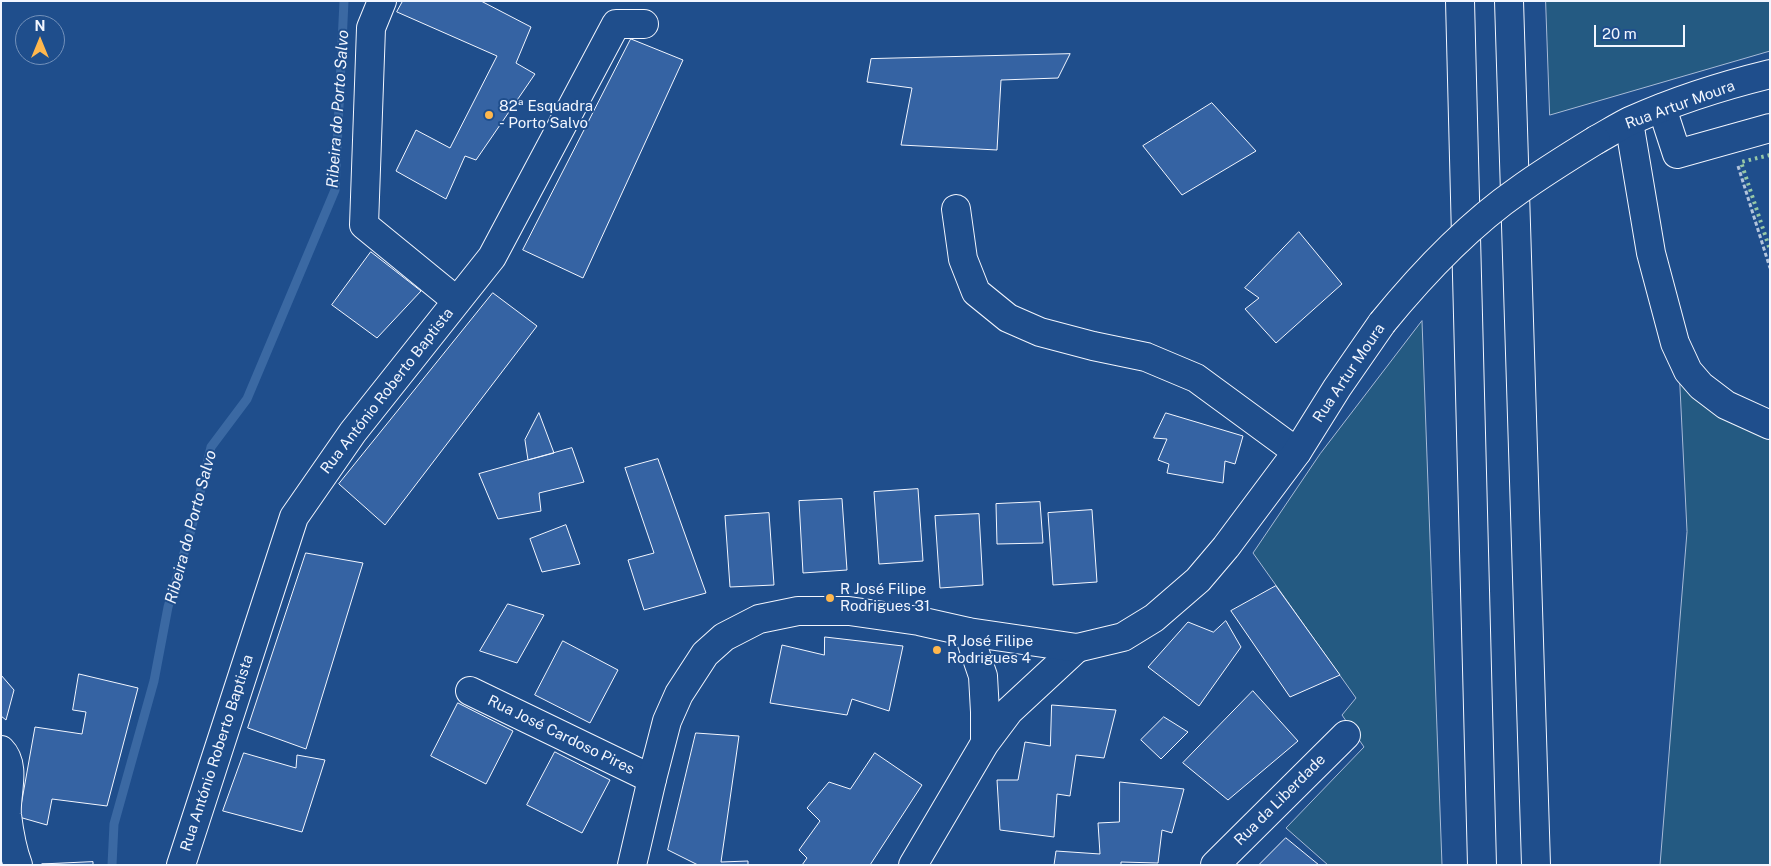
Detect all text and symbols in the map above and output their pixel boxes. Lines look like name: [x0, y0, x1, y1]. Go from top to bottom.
north arrow: [15, 15, 65, 65]
scale bar: [1596, 15, 1687, 47]
text: N: [35, 18, 45, 34]
text: 20 m: [1602, 25, 1637, 42]
water label: Ribeira do Porto Salvo: [323, 29, 353, 189]
street label: Rua Artur Moura: [1623, 77, 1737, 133]
place label: 82ª Esquadra - Porto Salvo: [499, 97, 593, 132]
marker: 82ª Esquadra - Porto Salvo: [483, 109, 495, 121]
street label: Rua António Roberto Baptista: [317, 304, 457, 478]
street label: Rua Artur Moura: [1309, 320, 1389, 426]
water label: Ribeira do Porto Salvo: [161, 448, 221, 606]
place label: R José Filipe Rodrigues 31: [840, 580, 930, 615]
marker: R José Filipe Rodrigues 31: [824, 592, 836, 604]
place label: R José Filipe Rodrigues 4: [947, 632, 1033, 667]
marker: R José Filipe Rodrigues 4: [931, 644, 943, 656]
street label: Rua António Roberto Baptista: [177, 653, 257, 853]
street label: Rua José Cardoso Pires: [485, 692, 637, 778]
street label: Rua da Liberdade: [1231, 751, 1329, 849]

